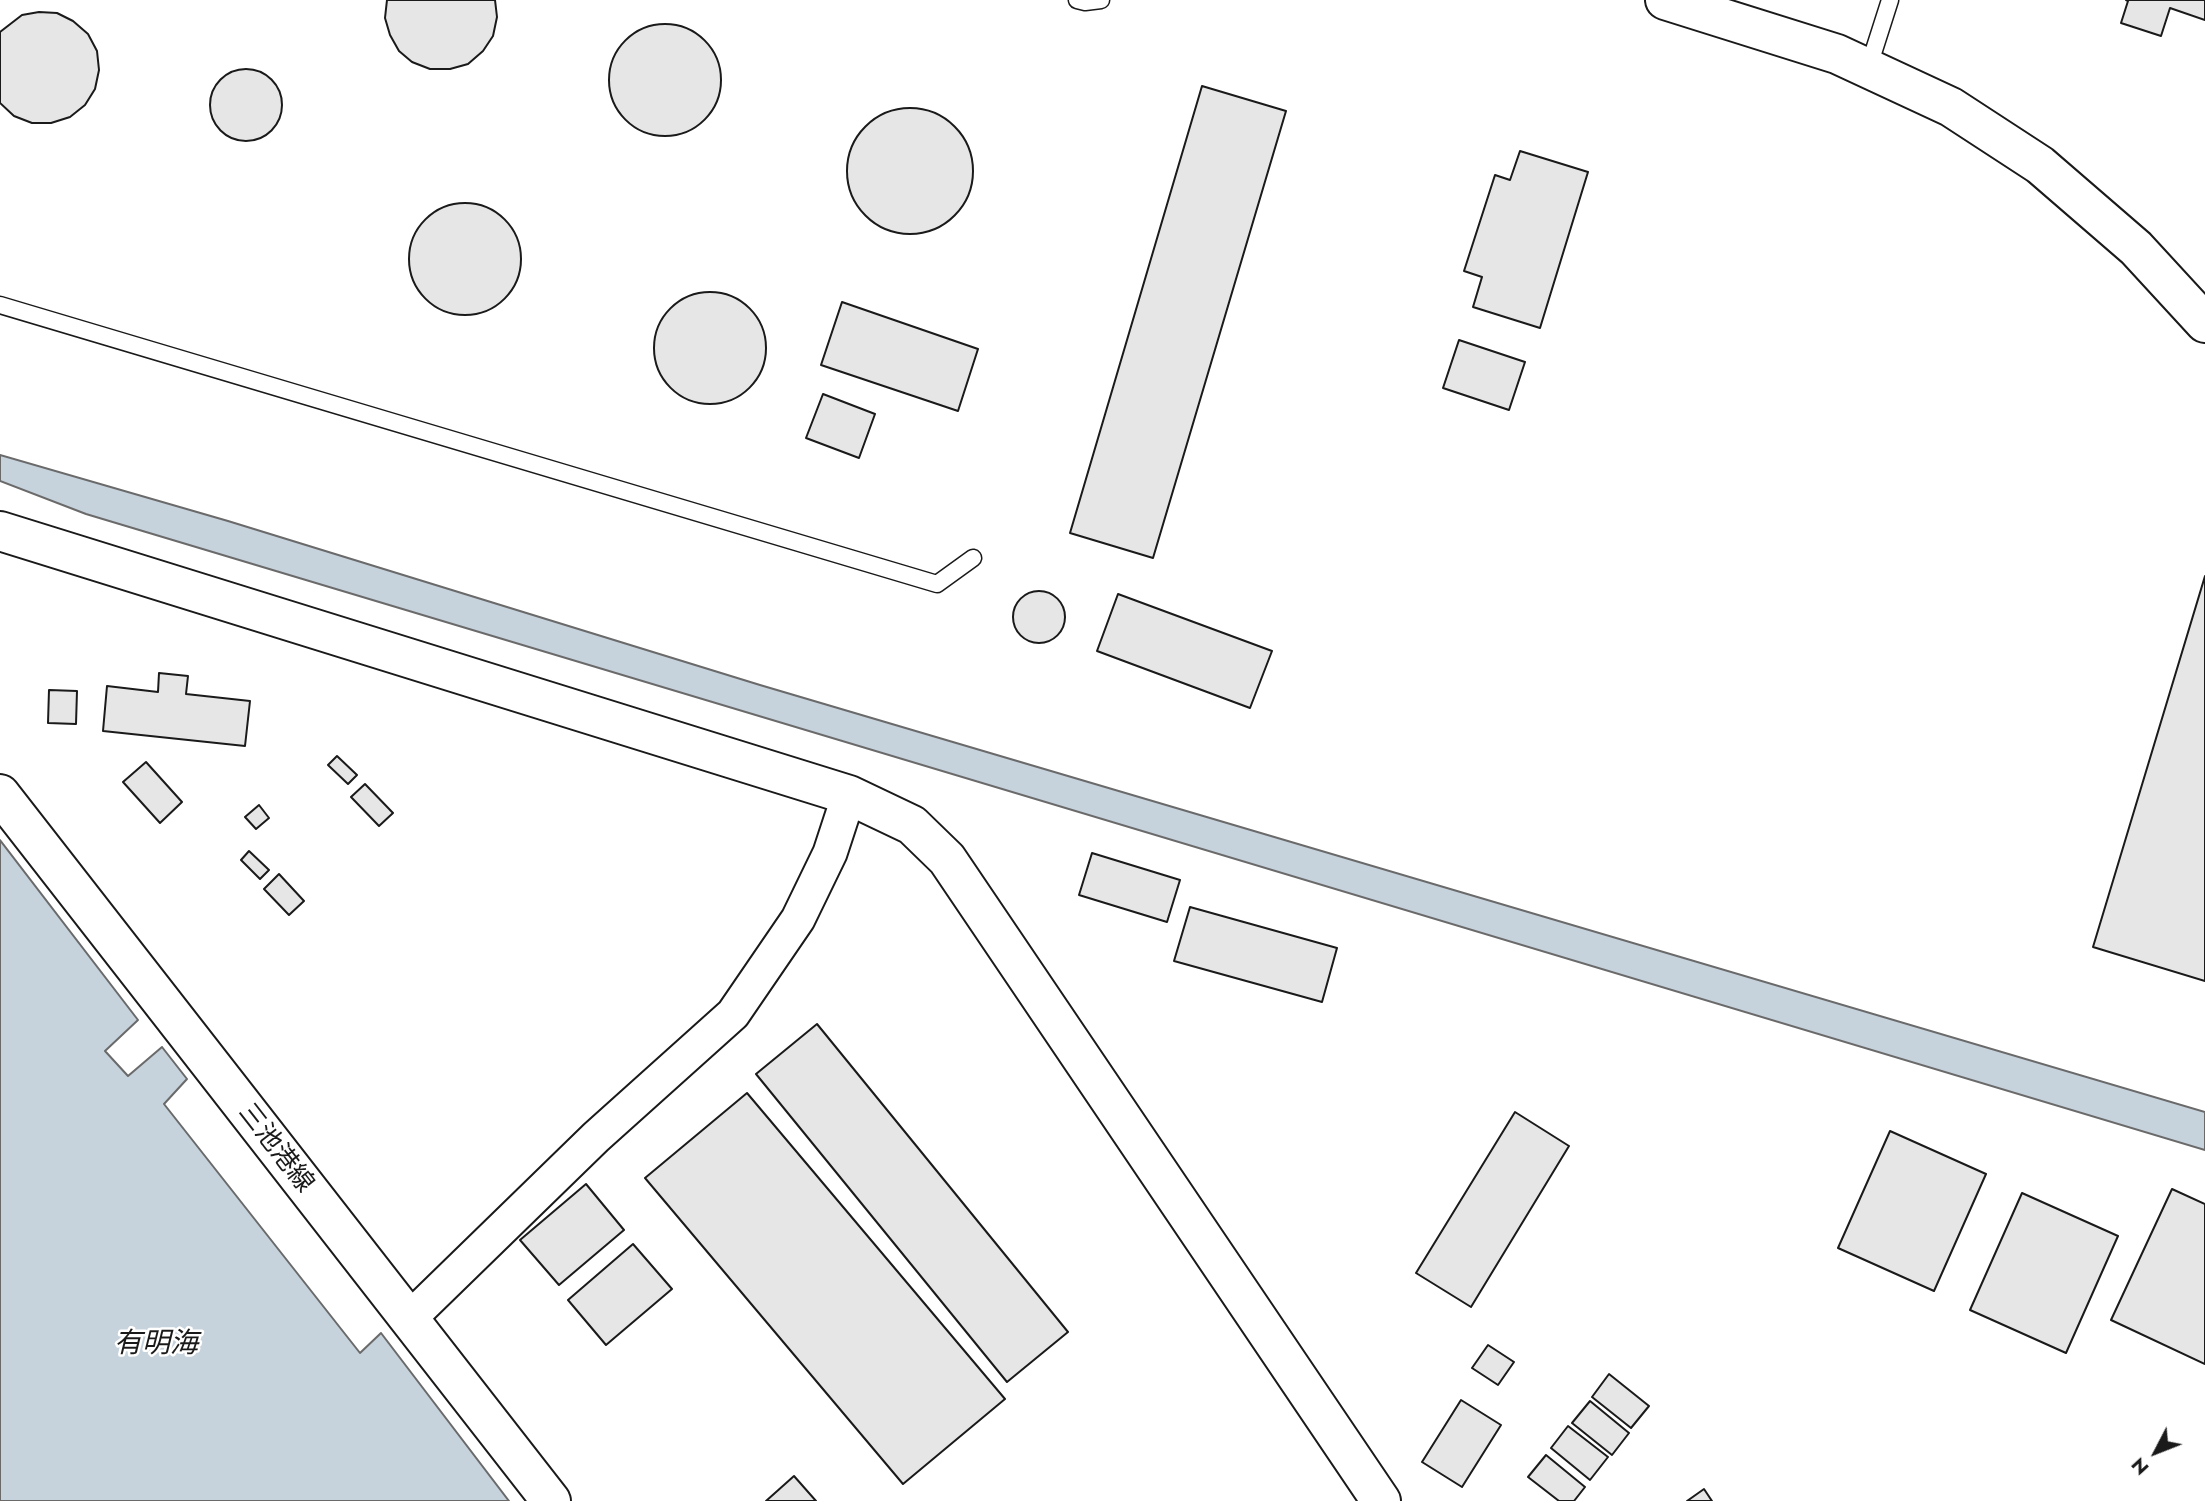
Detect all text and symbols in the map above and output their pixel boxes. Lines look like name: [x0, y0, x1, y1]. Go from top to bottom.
street label: 三池港線: [231, 1098, 319, 1200]
water label: 有明海: [114, 1328, 198, 1362]
north arrow: [2121, 1417, 2191, 1487]
text: N: [2125, 1452, 2155, 1481]

